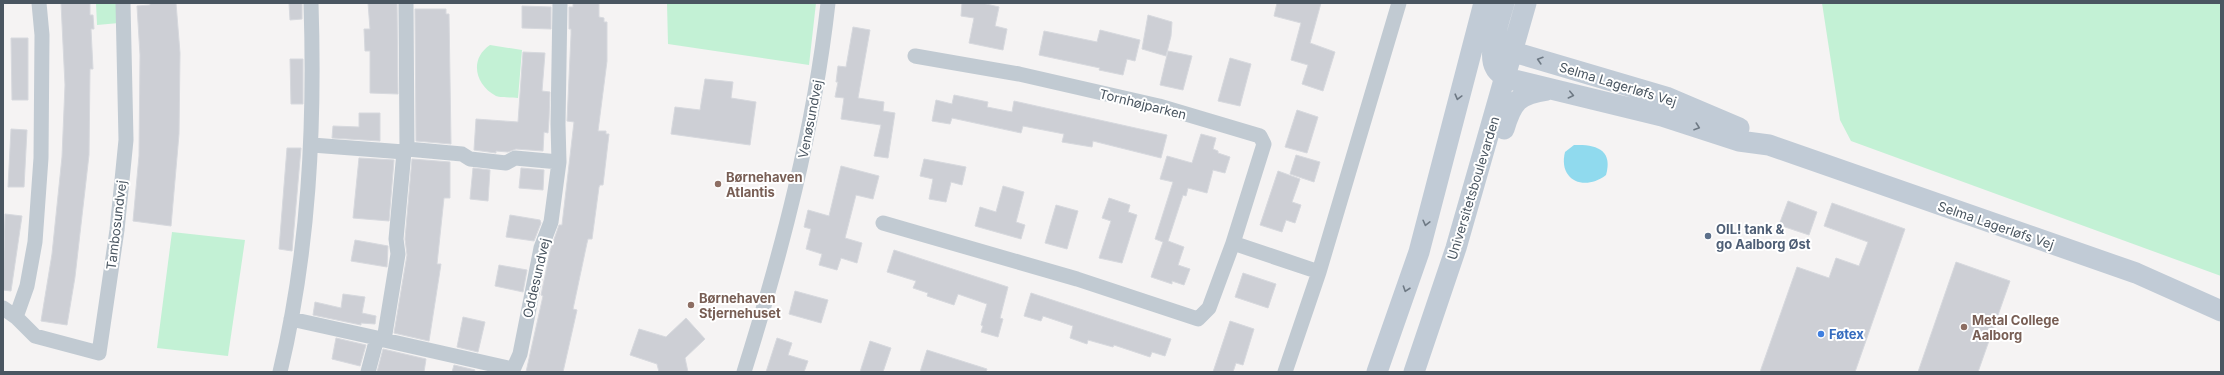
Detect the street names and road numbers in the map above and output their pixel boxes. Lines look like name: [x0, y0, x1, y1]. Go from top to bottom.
street label: Selma Lagerløfs Vej: [1557, 59, 1679, 109]
street label: Venøsundvej: [795, 78, 825, 160]
street label: Tornhøjparken: [1098, 85, 1188, 123]
street label: Universitetsboulevarden: [1444, 114, 1502, 262]
street label: Tambosundvej: [103, 179, 129, 271]
street label: Selma Lagerløfs Vej: [1936, 198, 2056, 252]
street label: Oddesundvej: [519, 237, 553, 319]

